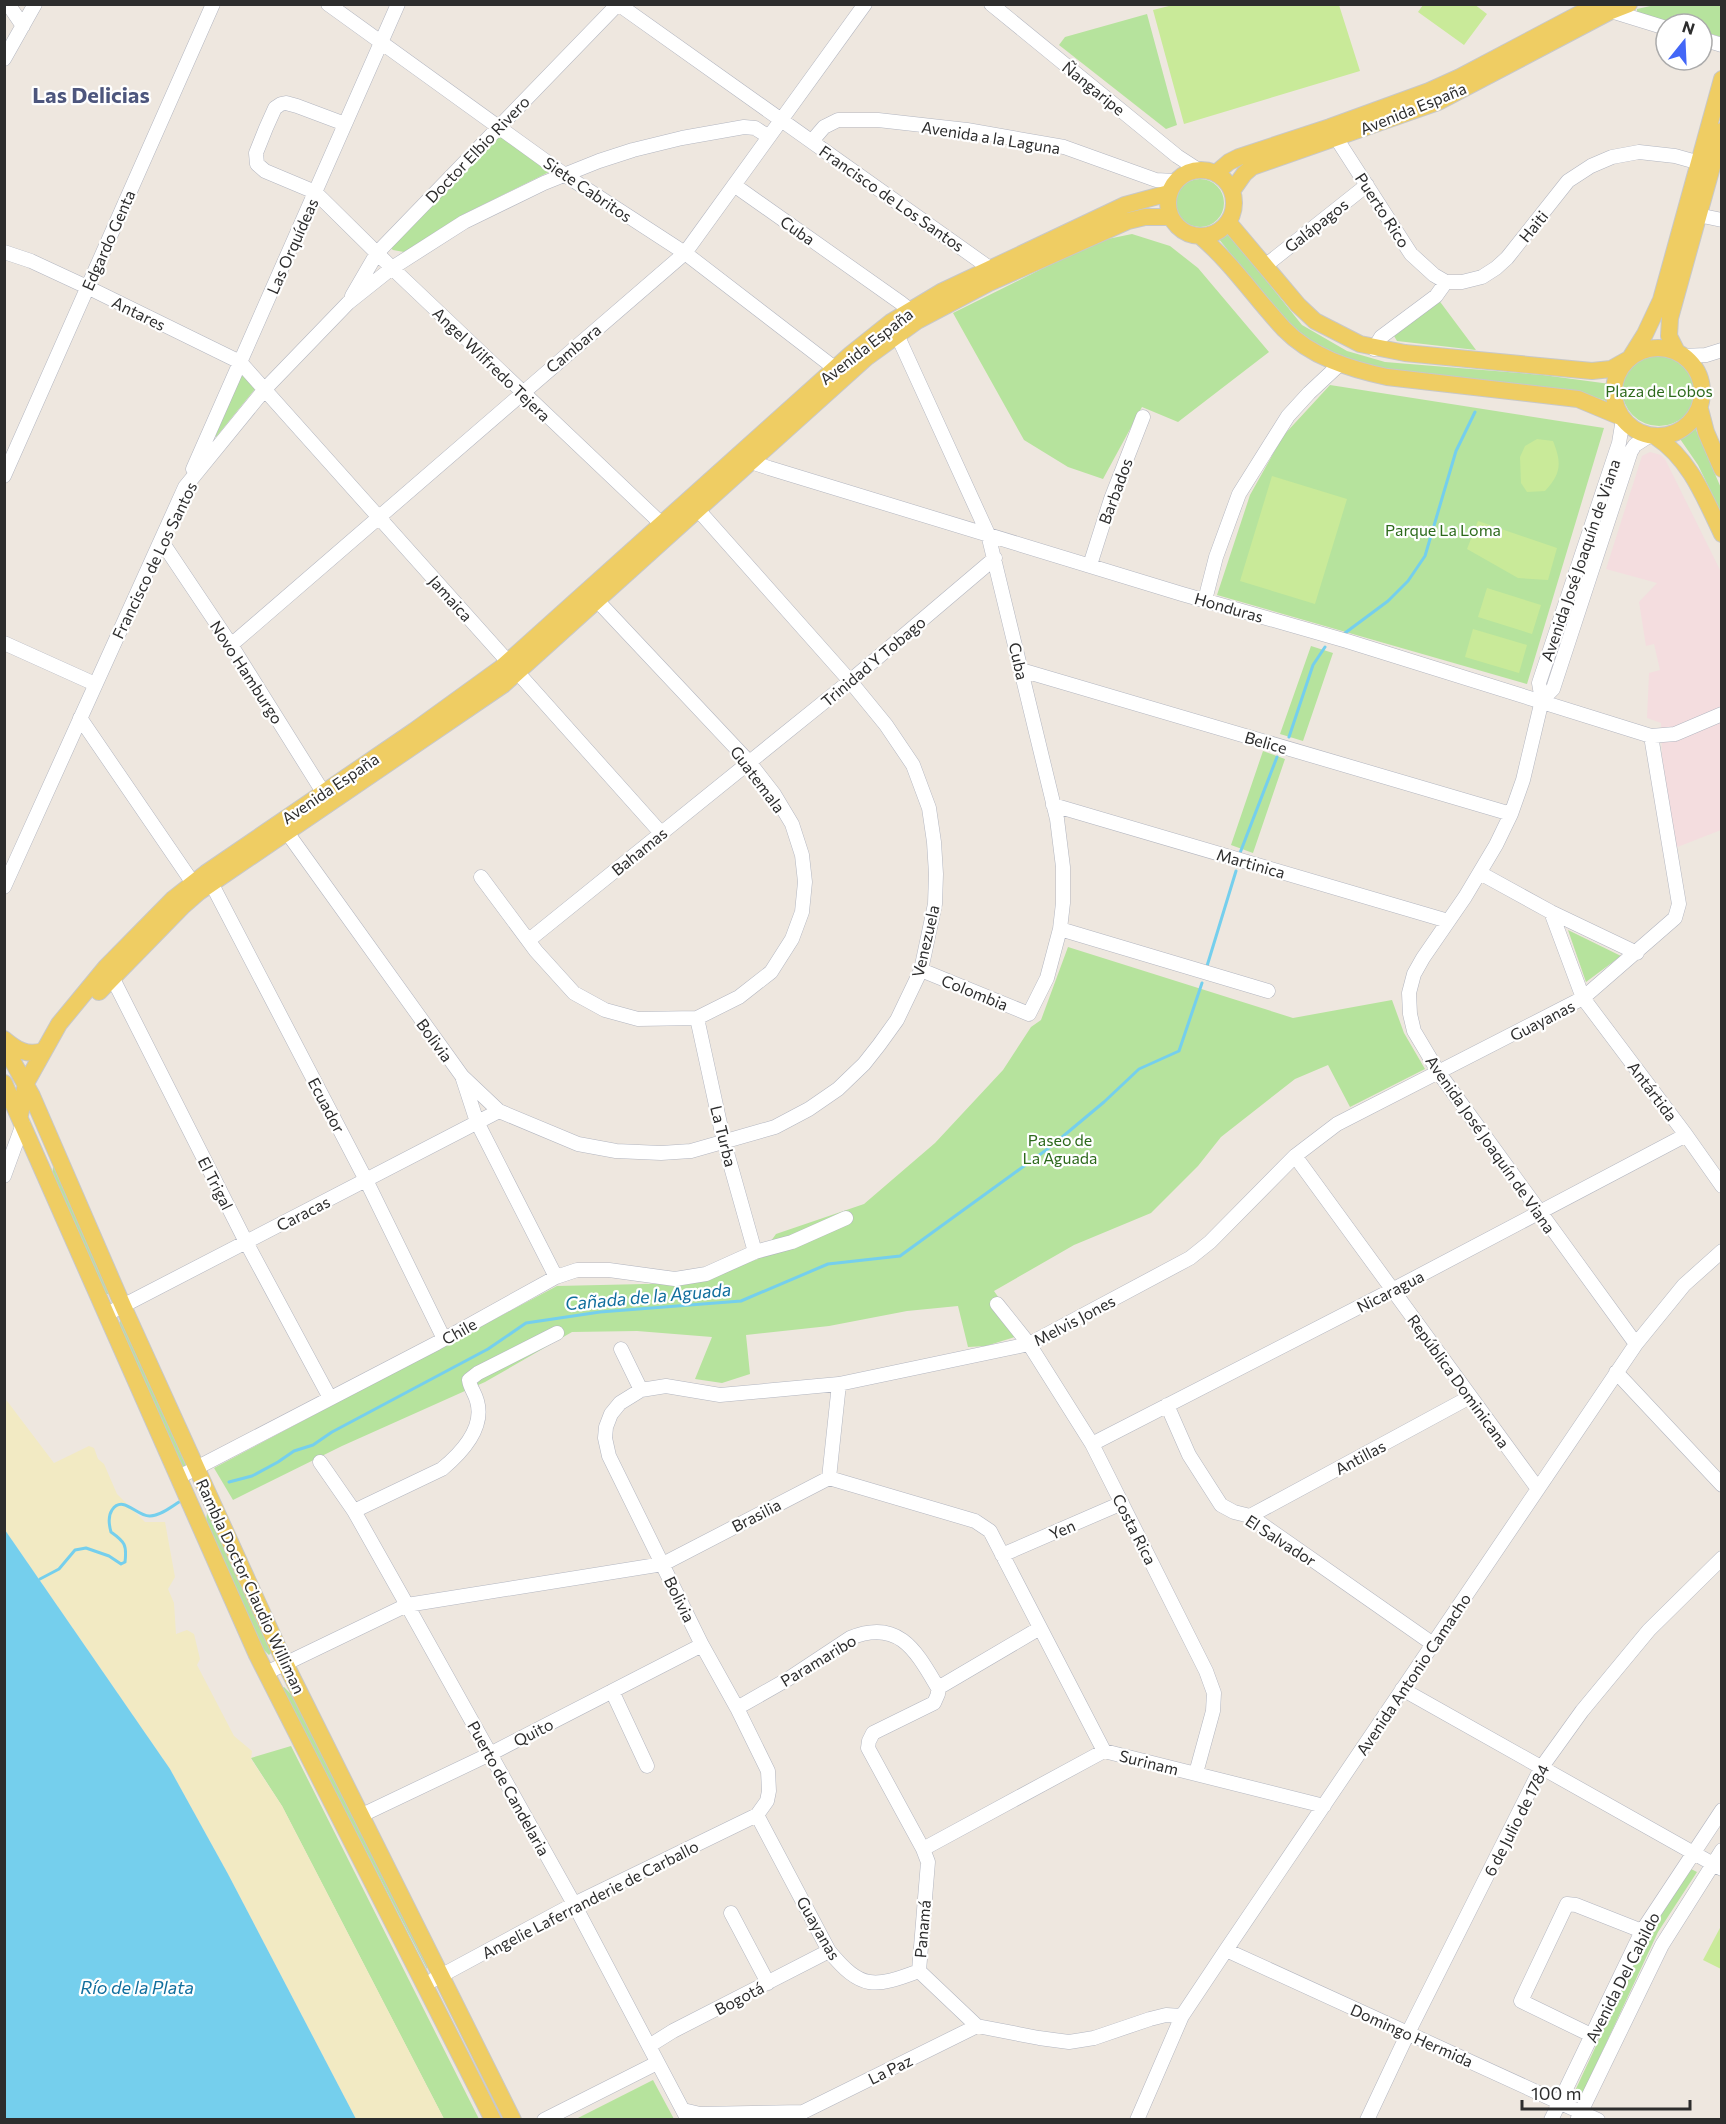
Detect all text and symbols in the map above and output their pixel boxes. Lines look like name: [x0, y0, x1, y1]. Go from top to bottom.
north arrow: [1654, 12, 1714, 72]
text: N: [1680, 16, 1697, 38]
street label: Ñangaripe: [1059, 57, 1129, 119]
street label: Avenida España: [1357, 78, 1469, 138]
district label: Las Delicias: [32, 81, 150, 108]
street label: Doctor Elbio Rivero: [421, 92, 533, 206]
street label: Avenida a la Laguna: [920, 117, 1062, 157]
street label: Francisco de Los Santos: [816, 141, 968, 255]
street label: Siete Cabritos: [540, 153, 636, 225]
street label: Puerto Rico: [1352, 169, 1414, 251]
street label: Edgardo Genta: [77, 187, 139, 293]
street label: Galápagos: [1280, 194, 1352, 256]
street label: Las Orquídeas: [262, 195, 322, 297]
street label: Haiti: [1515, 206, 1551, 246]
street label: Cuba: [777, 211, 819, 249]
street label: Antares: [109, 292, 169, 334]
street label: Angel Wilfredo Tejera: [429, 303, 555, 425]
street label: Avenida España: [816, 304, 916, 388]
street label: Cambara: [542, 320, 604, 376]
park label: Plaza de Lobos: [1605, 381, 1713, 400]
street label: Barbados: [1094, 455, 1136, 527]
street label: Avenida José Joaquín de Viana: [1536, 456, 1624, 664]
street label: Francisco de Los Santos: [108, 478, 200, 642]
park label: Parque La Loma: [1385, 520, 1501, 539]
street label: Jamaica: [425, 571, 477, 625]
street label: Honduras: [1192, 588, 1266, 626]
street label: Trinidad Y Tobago: [817, 612, 929, 710]
street label: Novo Hamburgo: [207, 617, 287, 727]
street label: Cuba: [1005, 640, 1033, 682]
street label: Belice: [1243, 727, 1289, 757]
street label: Guatemala: [727, 742, 789, 816]
street label: Avenida España: [278, 749, 382, 827]
street label: Bahamas: [607, 823, 671, 879]
street label: Martinica: [1215, 844, 1287, 882]
street label: Venezuela: [907, 903, 943, 979]
street label: Colombia: [939, 970, 1011, 1014]
street label: Guayanas: [1506, 996, 1578, 1044]
street label: Bolivia: [413, 1015, 457, 1065]
street label: Avenida José Joaquín de Viana: [1422, 1051, 1560, 1237]
street label: Antártida: [1624, 1057, 1682, 1125]
street label: Ecuador: [305, 1074, 350, 1136]
street label: La Turba: [707, 1103, 741, 1169]
park label: Paseo de La Aguada: [1023, 1130, 1097, 1167]
street label: El Trigal: [195, 1153, 237, 1213]
street label: Caracas: [273, 1191, 333, 1235]
street label: Nicaragua: [1353, 1266, 1427, 1316]
water label: Cañada de la Aguada: [564, 1278, 732, 1314]
street label: Melvis Jones: [1030, 1291, 1118, 1349]
street label: República Dominicana: [1404, 1310, 1514, 1452]
street label: Chile: [438, 1314, 480, 1348]
street label: Antillas: [1331, 1436, 1389, 1478]
street label: Rambla Doctor Claudio Williman: [193, 1475, 309, 1697]
street label: Costa Rica: [1109, 1491, 1161, 1567]
street label: Brasilia: [728, 1495, 784, 1535]
street label: El Salvador: [1242, 1510, 1320, 1570]
street label: Yen: [1046, 1515, 1078, 1543]
street label: Bolivia: [661, 1573, 699, 1625]
street label: Avenida Antonio Camacho: [1352, 1589, 1474, 1759]
street label: Paramaribo: [777, 1630, 859, 1690]
street label: Quito: [510, 1714, 556, 1750]
street label: Puerto de Candelaria: [464, 1717, 554, 1859]
street label: Surinam: [1117, 1745, 1181, 1779]
street label: 6 de Julio de 1784: [1480, 1760, 1553, 1879]
street label: Angelie Laferranderie de Carballo: [479, 1836, 701, 1962]
street label: Guayanas: [793, 1893, 845, 1963]
street label: Panamá: [910, 1899, 934, 1959]
street label: Avenida Del Cabildo: [1581, 1909, 1663, 2045]
water label: Río de la Plata: [80, 1976, 194, 1998]
street label: Bogotá: [711, 1978, 767, 2018]
street label: Domingo Hermida: [1348, 1999, 1476, 2071]
street label: La Paz: [865, 2050, 915, 2088]
scale bar: [1522, 2073, 1690, 2111]
text: 100 m: [1531, 2082, 1581, 2104]

